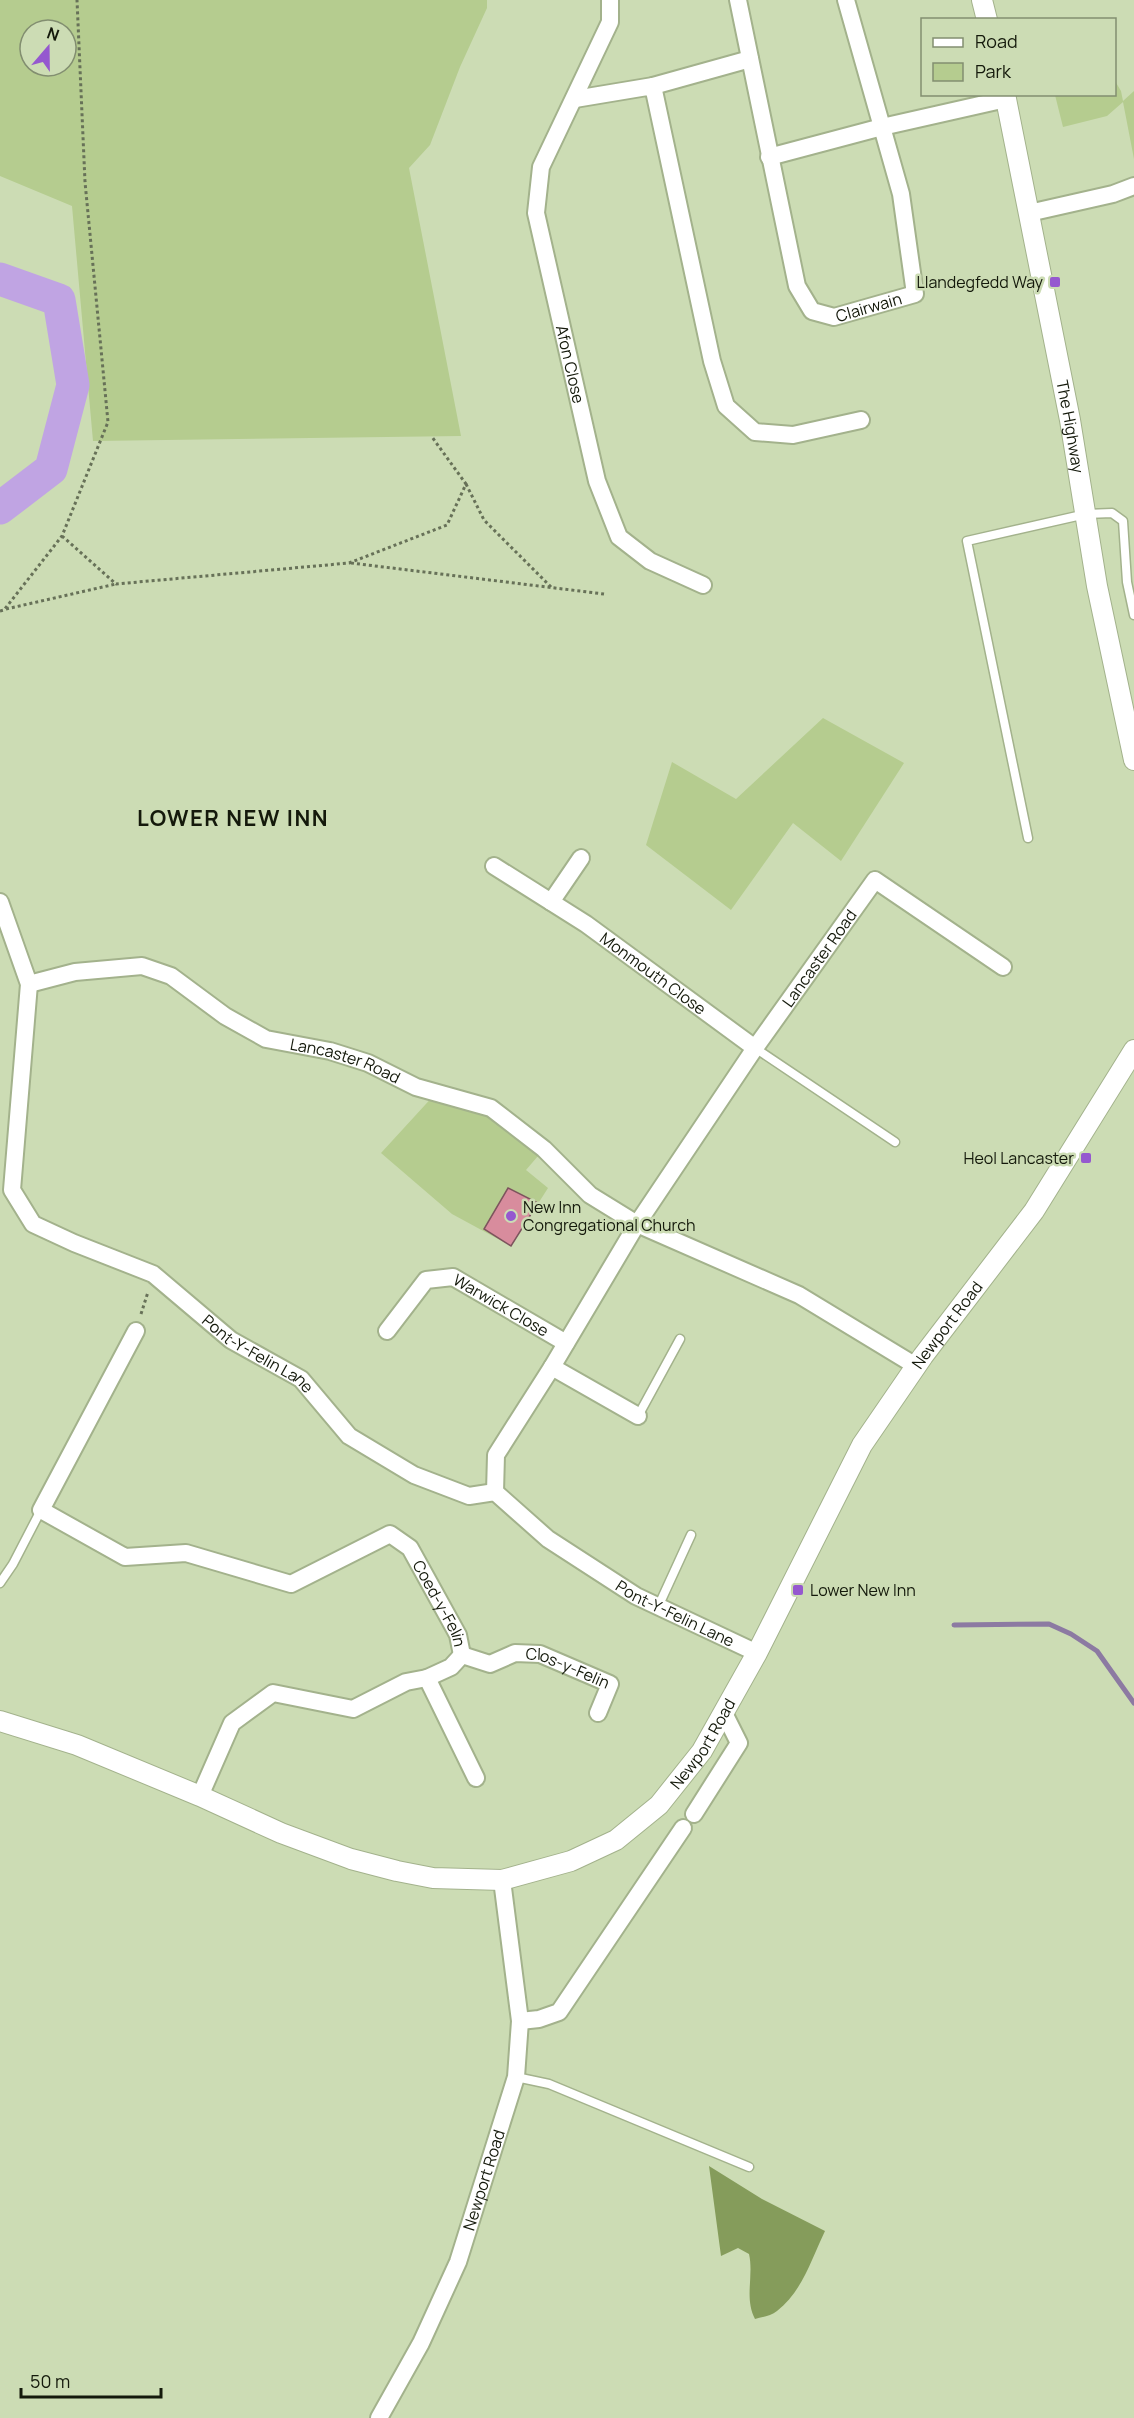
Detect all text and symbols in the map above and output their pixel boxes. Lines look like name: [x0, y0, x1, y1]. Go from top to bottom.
north arrow: [18, 18, 78, 78]
legend: [921, 18, 1116, 96]
text: N: [44, 22, 62, 46]
text: Road: [975, 29, 1018, 53]
text: Park: [975, 59, 1012, 83]
place label: Llandegfedd Way: [916, 271, 1044, 293]
marker: Llandegfedd Way: [1048, 275, 1062, 289]
street label: Clairwain: [833, 287, 904, 327]
street label: Afon Close: [551, 323, 590, 406]
street label: The Highway: [1051, 378, 1090, 475]
district label: LOWER NEW INN: [137, 803, 329, 833]
street label: Lancaster Road: [777, 905, 862, 1011]
street label: Monmouth Close: [596, 927, 711, 1020]
street label: Lancaster Road: [288, 1033, 404, 1088]
place label: Heol Lancaster: [963, 1147, 1074, 1169]
marker: Heol Lancaster: [1079, 1151, 1093, 1165]
place label: New Inn Congregational Church: [523, 1196, 696, 1236]
marker: New Inn Congregational Church: [504, 1209, 518, 1223]
street label: Warwick Close: [449, 1268, 553, 1342]
street label: Newport Road: [907, 1277, 987, 1373]
street label: Pont-Y-Felin Lane: [198, 1309, 319, 1397]
street label: Coed-y-Felin: [408, 1556, 471, 1649]
street label: Pont-Y-Felin Lane: [612, 1575, 738, 1652]
place label: Lower New Inn: [810, 1579, 916, 1601]
marker: Lower New Inn: [791, 1583, 805, 1597]
street label: Clos-y-Felin: [525, 1642, 613, 1694]
street label: Newport Road: [665, 1694, 740, 1794]
street label: Newport Road: [458, 2127, 510, 2233]
scale bar: [21, 2361, 160, 2399]
text: 50 m: [30, 2369, 70, 2393]

